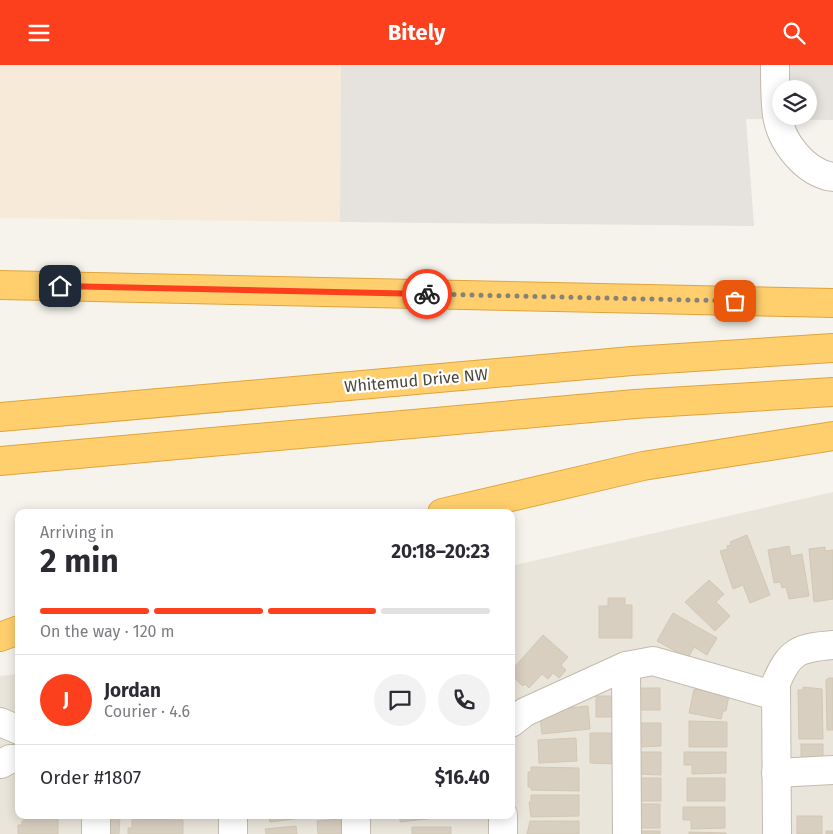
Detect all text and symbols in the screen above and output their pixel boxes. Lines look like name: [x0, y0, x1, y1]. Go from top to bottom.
icon: menu: [25, 19, 53, 47]
text: Bitely: [388, 19, 445, 46]
icon: search: [780, 19, 808, 47]
map controls: [772, 80, 817, 125]
button: layers: [772, 80, 817, 125]
pin: [39, 265, 81, 307]
courier: [402, 269, 452, 319]
icon: home: [46, 272, 74, 300]
icon: bike: [413, 280, 441, 308]
pin: [714, 280, 756, 322]
icon: bag: [721, 287, 749, 315]
street label: Whitemud Drive NW: [343, 365, 489, 396]
text: Arriving in: [40, 523, 114, 542]
text: 20:18–20:23: [391, 540, 490, 563]
text: 2 min: [40, 542, 119, 580]
text: On the way · 120 m: [40, 622, 174, 641]
button: chat: [374, 674, 426, 726]
button: phone: [438, 674, 490, 726]
text: Jordan: [104, 679, 161, 702]
text: J: [63, 688, 69, 711]
text: Courier · 4.6: [104, 702, 190, 721]
text: Order #1807: [40, 766, 141, 789]
text: $16.40: [435, 766, 490, 789]

